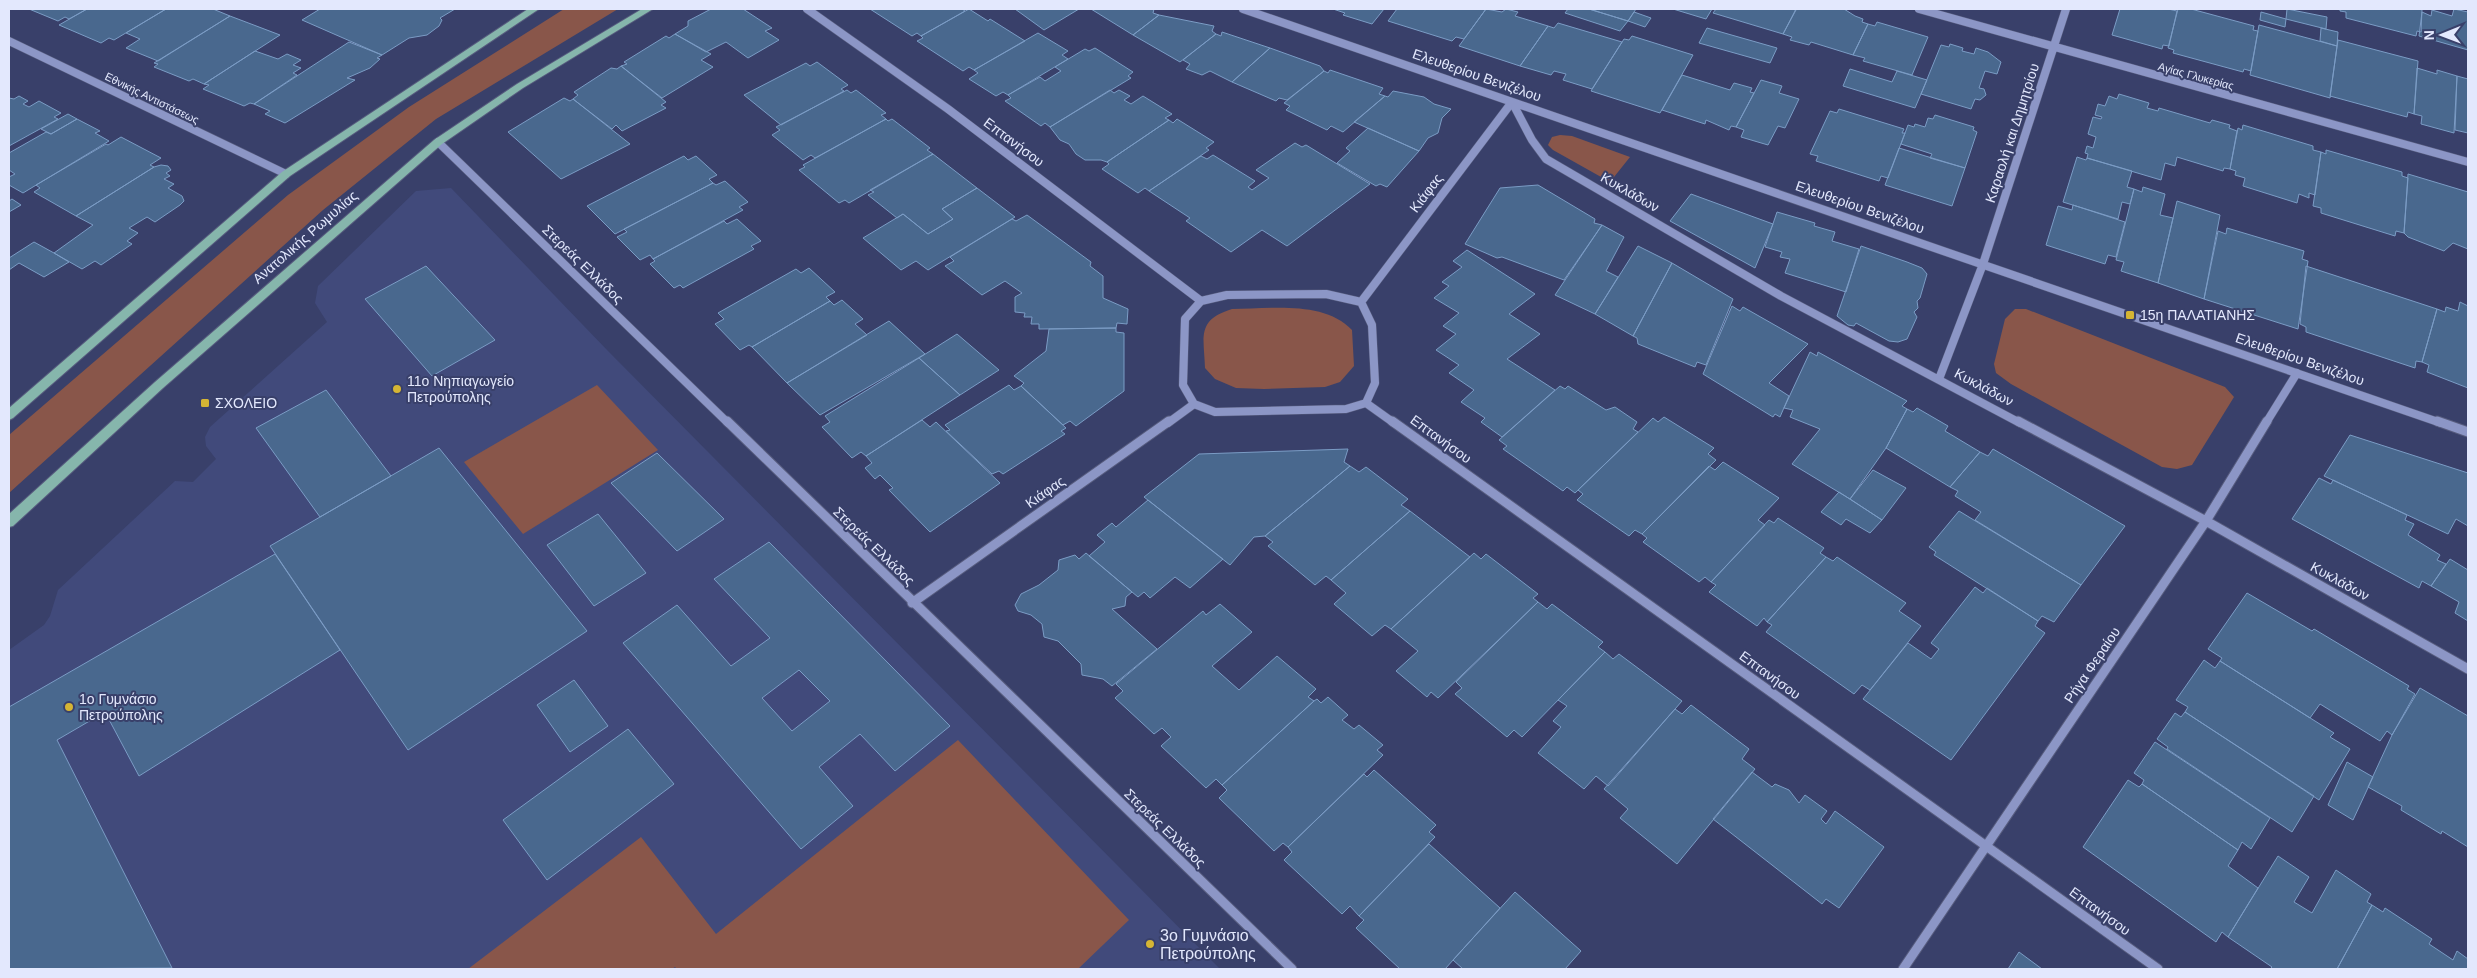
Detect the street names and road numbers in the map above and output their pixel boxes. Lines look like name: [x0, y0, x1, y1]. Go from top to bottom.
street label: Ελευθερίου Βενιζέλου: [1411, 45, 1543, 105]
street label: Αγίας Γλυκερίας: [2157, 60, 2235, 92]
street label: Καραολή και Δημητρίου: [1982, 61, 2042, 205]
street label: Εθνικής Αντιστάσεως: [103, 70, 201, 126]
street label: Επτανήσου: [981, 114, 1047, 170]
street label: Κυκλάδων: [1598, 169, 1662, 215]
street label: Κιάφας: [1406, 170, 1446, 216]
street label: Ελευθερίου Βενιζέλου: [1794, 177, 1926, 237]
street label: Ανατολικής Ρωμυλίας: [249, 187, 361, 287]
street label: Στερεάς Ελλάδος: [539, 221, 627, 307]
street label: Ελευθερίου Βενιζέλου: [2234, 329, 2366, 389]
street label: Κυκλάδων: [1952, 365, 2016, 409]
street label: Επτανήσου: [1407, 412, 1475, 466]
street label: Κιάφας: [1022, 473, 1068, 511]
street label: Στερεάς Ελλάδος: [830, 503, 918, 589]
street label: Κυκλάδων: [2308, 558, 2372, 604]
street label: Ρήγα Φεραίου: [2061, 624, 2123, 706]
street label: Επτανήσου: [1736, 648, 1804, 702]
street label: Στερεάς Ελλάδος: [1121, 785, 1209, 871]
street label: Επτανήσου: [2066, 884, 2134, 938]

